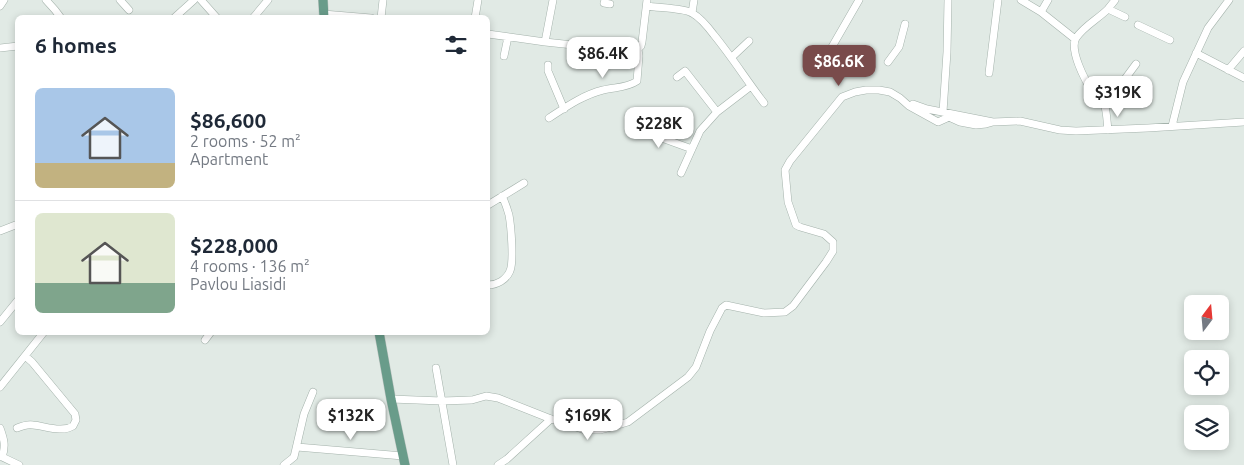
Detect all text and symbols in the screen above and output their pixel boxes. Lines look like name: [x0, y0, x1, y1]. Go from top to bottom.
icon: filters: [442, 31, 470, 59]
text: 6 homes: [35, 33, 117, 57]
pin: $86.4K: [562, 36, 644, 79]
text: $86.4K: [578, 44, 628, 62]
pin: $86.6K: [798, 44, 880, 87]
text: $86.6K: [814, 52, 864, 70]
pin: $319K: [1083, 76, 1153, 118]
text: $319K: [1095, 83, 1141, 101]
pin: $228K: [624, 106, 694, 149]
icon: home: [75, 108, 135, 168]
text: $86,600: [190, 108, 266, 132]
text: $228K: [636, 114, 682, 132]
text: 2 rooms · 52 m²: [190, 132, 301, 150]
text: Apartment: [190, 150, 268, 168]
icon: home: [75, 233, 135, 293]
text: $228,000: [190, 233, 278, 257]
text: 4 rooms · 136 m²: [190, 257, 310, 275]
text: Pavlou Liasidi: [190, 275, 286, 293]
north arrow: [1184, 295, 1229, 340]
map controls: [1184, 295, 1229, 450]
button: locate: [1184, 350, 1229, 395]
pin: $132K: [316, 398, 386, 441]
pin: $169K: [553, 398, 623, 441]
button: layers: [1184, 405, 1229, 450]
text: $132K: [328, 406, 374, 424]
text: $169K: [565, 406, 611, 424]

